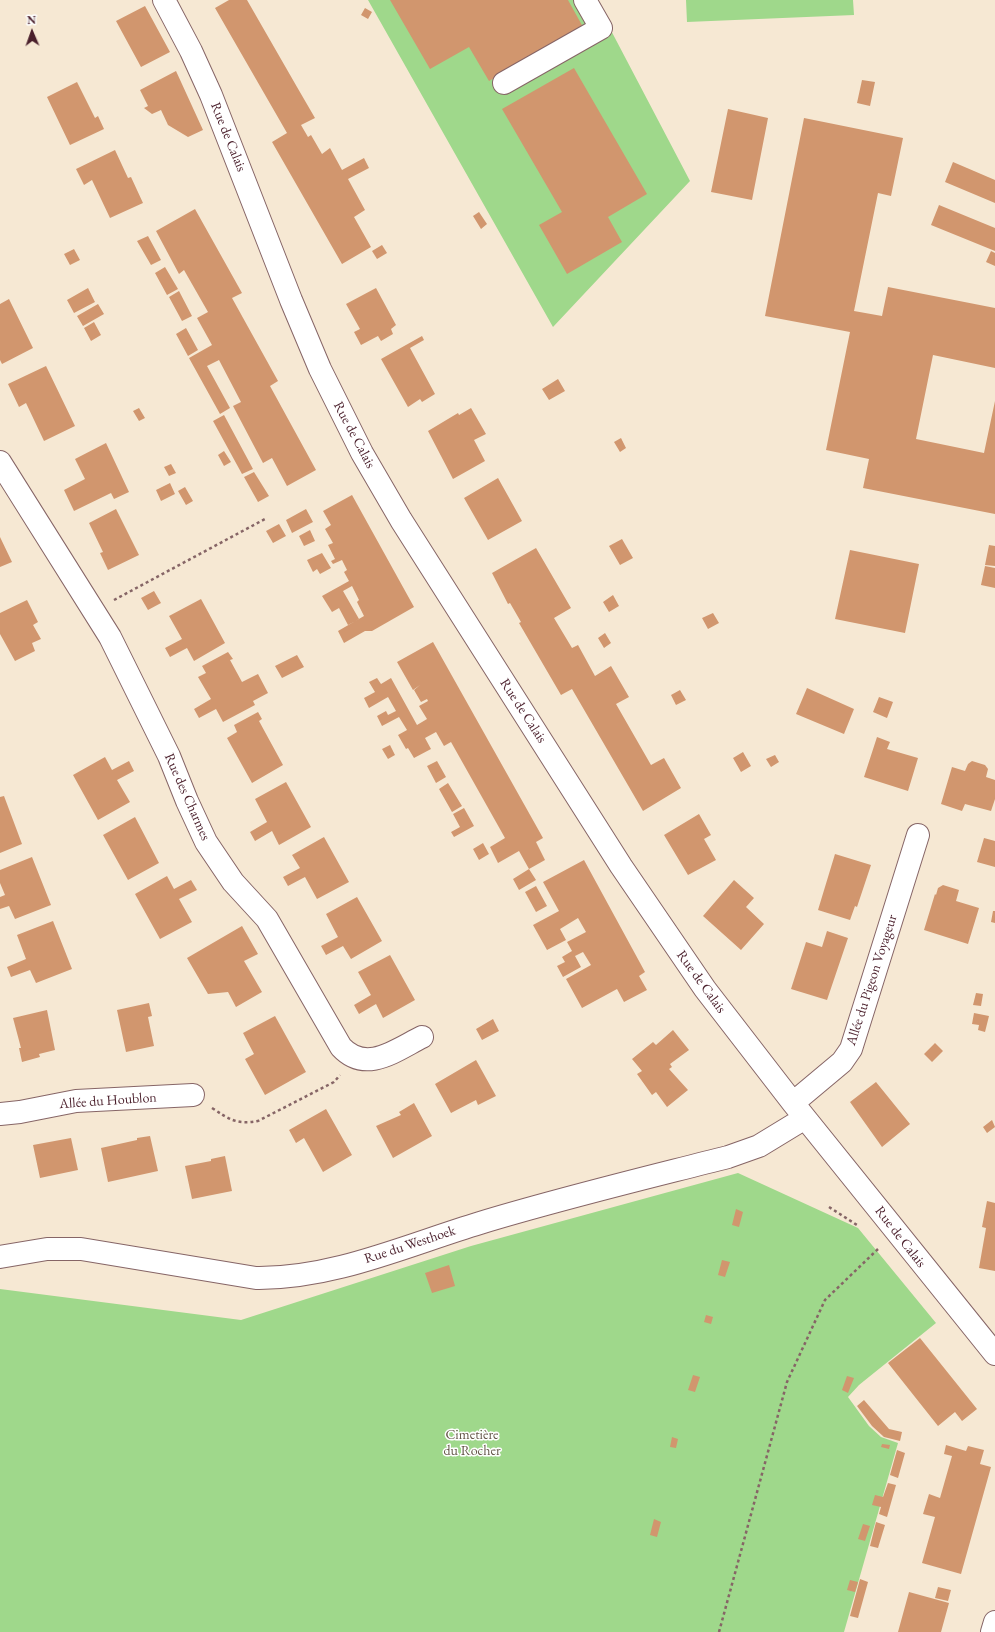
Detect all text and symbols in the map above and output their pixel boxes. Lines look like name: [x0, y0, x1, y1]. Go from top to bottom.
north arrow: [12, 12, 52, 52]
text: N: [27, 13, 36, 27]
street label: Rue de Calais: [206, 100, 250, 174]
street label: Rue de Calais: [329, 399, 379, 471]
street label: Rue de Calais: [496, 676, 550, 746]
street label: Rue des Charmes: [160, 751, 214, 843]
street label: Allée du Pigeon Voyageur: [843, 912, 901, 1048]
street label: Rue de Calais: [673, 947, 729, 1017]
street label: Allée du Houblon: [59, 1089, 157, 1113]
street label: Rue de Calais: [871, 1203, 929, 1271]
street label: Rue du Westhoek: [362, 1222, 458, 1268]
park label: Cimetière du Rocher: [443, 1427, 501, 1460]

